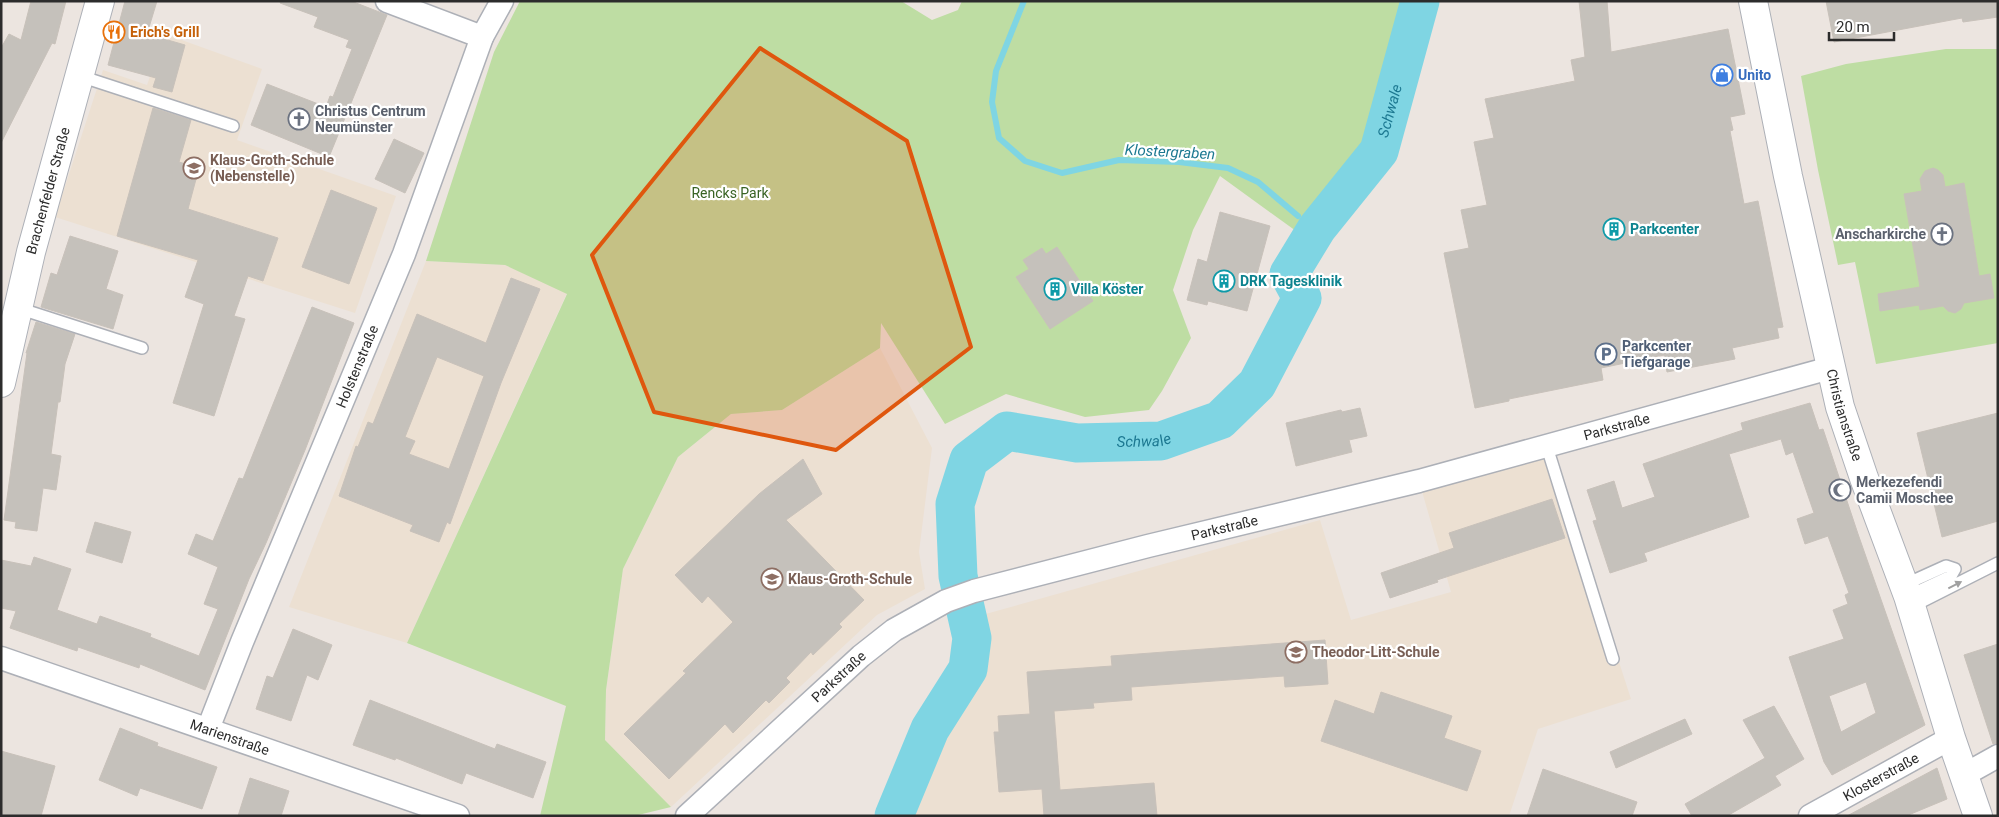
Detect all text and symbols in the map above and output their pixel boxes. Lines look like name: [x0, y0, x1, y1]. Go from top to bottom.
scale bar: [1829, 10, 1894, 42]
text: 20 m: [1836, 18, 1870, 36]
restaurant icon: Erich's Grill: [102, 20, 126, 44]
place label: Erich's Grill: [130, 24, 199, 40]
shop icon: Unito: [1710, 63, 1734, 87]
place label: Unito: [1738, 67, 1771, 83]
water label: Schwale: [1374, 82, 1406, 139]
place label: Christus Centrum Neumünster: [315, 103, 426, 135]
church icon: Christus Centrum Neumünster: [287, 107, 311, 131]
street label: Brachenfelder Straße: [23, 125, 73, 256]
water label: Klostergraben: [1124, 141, 1216, 163]
place label: Klaus-Groth-Schule (Nebenstelle): [210, 152, 334, 185]
school or university icon: Klaus-Groth-Schule (Nebenstelle): [182, 156, 206, 180]
park label: Rencks Park: [691, 185, 769, 201]
building icon: Parkcenter: [1602, 217, 1626, 241]
place label: Parkcenter: [1630, 221, 1699, 237]
church icon: Anscharkirche: [1930, 222, 1954, 246]
place label: Anscharkirche: [1835, 226, 1926, 242]
building icon: DRK Tagesklinik: [1212, 269, 1236, 293]
place label: DRK Tagesklinik: [1240, 273, 1342, 289]
building icon: Villa Köster: [1043, 277, 1067, 301]
place label: Villa Köster: [1071, 281, 1143, 297]
street label: Holstenstraße: [333, 323, 381, 410]
place label: Parkcenter Tiefgarage: [1622, 338, 1691, 370]
parking icon: Parkcenter Tiefgarage: [1594, 342, 1618, 366]
street label: Christianstraße: [1824, 367, 1866, 463]
street label: Parkstraße: [1582, 410, 1651, 443]
water label: Schwale: [1117, 429, 1174, 451]
place label: Merkezefendi Camii Moschee: [1856, 474, 1954, 506]
mosque icon: Merkezefendi Camii Moschee: [1828, 478, 1852, 502]
street label: Parkstraße: [1190, 512, 1259, 543]
school or university icon: Klaus-Groth-Schule: [760, 567, 784, 591]
place label: Klaus-Groth-Schule: [788, 571, 912, 587]
one-way arrow: [1947, 581, 1962, 589]
school or university icon: Theodor-Litt-Schule: [1284, 640, 1308, 664]
place label: Theodor-Litt-Schule: [1312, 644, 1440, 660]
street label: Parkstraße: [808, 648, 869, 705]
street label: Marienstraße: [188, 716, 272, 758]
street label: Klosterstraße: [1840, 749, 1921, 804]

